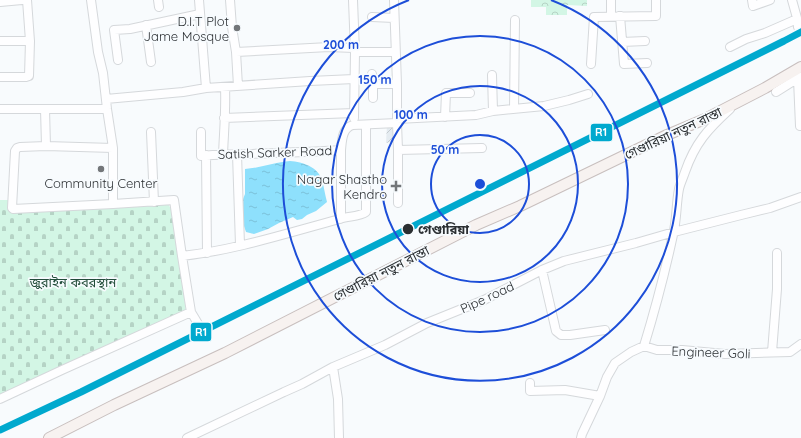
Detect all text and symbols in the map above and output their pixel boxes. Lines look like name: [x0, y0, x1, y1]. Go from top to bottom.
place label: D.I.T Plot Jame Mosque: [144, 13, 229, 44]
marker: D.I.T Plot Jame Mosque: [232, 23, 242, 33]
text: 200 m: [323, 37, 359, 52]
text: 150 m: [358, 72, 392, 87]
street label: গেণ্ডারিয়া নতুন রাস্তা: [622, 103, 725, 164]
text: 100 m: [394, 107, 428, 122]
line badge: R1: [590, 123, 613, 142]
text: R1: [595, 125, 607, 139]
street label: Satish Sarker Road: [218, 142, 332, 162]
text: 50 m: [431, 142, 459, 157]
marker: Community Center: [96, 164, 106, 174]
place label: Nagar Shastho Kendro: [297, 171, 387, 202]
place label: Community Center: [44, 175, 158, 191]
centre of rings: [473, 177, 487, 191]
marker: Nagar Shastho Kendro: [390, 180, 402, 192]
place label: গেণ্ডারিয়া: [418, 221, 469, 237]
marker: গেণ্ডারিয়া: [401, 222, 415, 236]
street label: গেণ্ডারিয়া নতুন রাস্তা: [330, 242, 433, 305]
park label: জুরাইন কবরস্থান: [29, 274, 117, 290]
street label: Pipe road: [457, 278, 517, 316]
line badge: R1: [190, 322, 212, 342]
text: R1: [195, 325, 207, 339]
street label: Engineer Goli: [671, 343, 751, 361]

